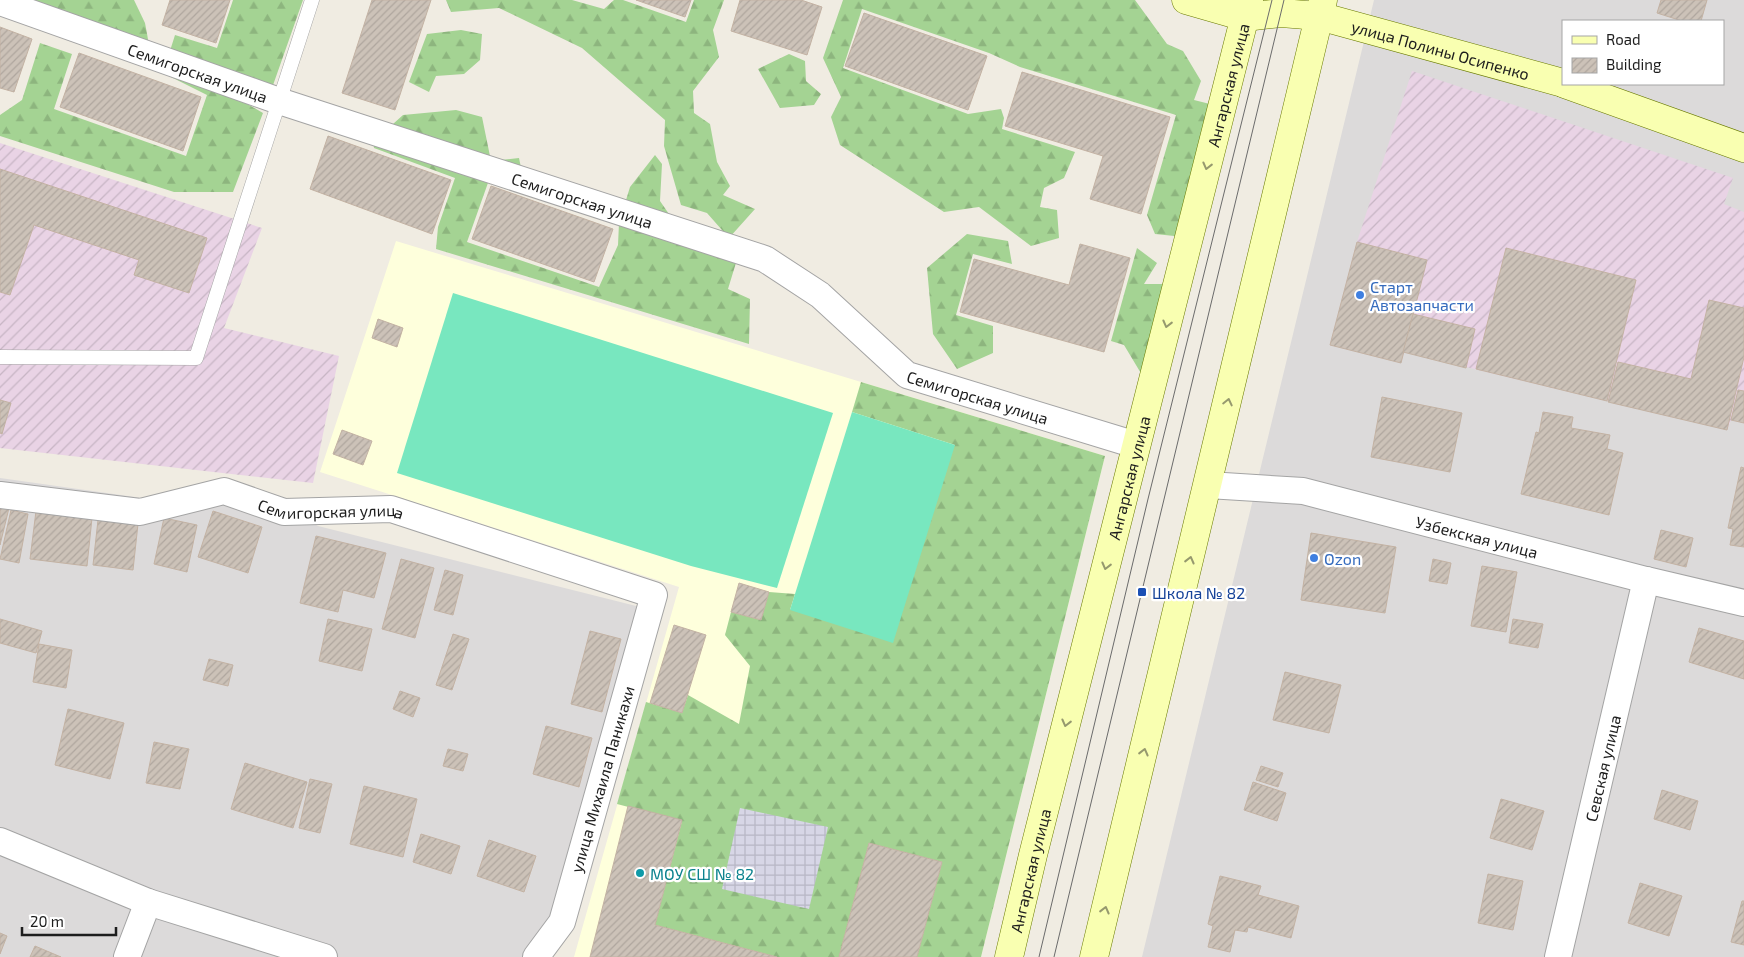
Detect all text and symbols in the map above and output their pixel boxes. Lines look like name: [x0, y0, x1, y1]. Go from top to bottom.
street label: улица Полины Осипенко: [1349, 16, 1532, 83]
legend: [1562, 20, 1724, 85]
street label: Ангарская улица: [1203, 21, 1252, 149]
text: Road: [1606, 30, 1641, 48]
street label: Семигорская улица: [125, 39, 270, 106]
text: Building: [1606, 55, 1662, 73]
one-way arrow: [1202, 162, 1213, 171]
street label: Семигорская улица: [509, 168, 655, 231]
place label: Старт Автозапчасти: [1370, 277, 1474, 314]
marker: Старт Автозапчасти: [1354, 289, 1366, 301]
one-way arrow: [1162, 319, 1173, 328]
street label: Семигорская улица: [905, 366, 1051, 427]
one-way arrow: [1222, 397, 1233, 406]
street label: Ангарская улица: [1104, 414, 1153, 542]
street label: Семигорская улица: [256, 494, 407, 522]
street label: Узбекская улица: [1414, 511, 1540, 561]
place label: Ozon: [1324, 549, 1361, 568]
marker: Ozon: [1308, 552, 1320, 564]
one-way arrow: [1184, 555, 1195, 564]
one-way arrow: [1101, 561, 1111, 569]
place label: Школа № 82: [1152, 583, 1245, 602]
marker: Школа № 82: [1136, 586, 1148, 598]
street label: улица Михаила Паникахи: [566, 683, 639, 875]
street label: Севская улица: [1580, 713, 1624, 823]
one-way arrow: [1061, 719, 1072, 728]
one-way arrow: [1138, 748, 1148, 756]
street label: Ангарская улица: [1006, 806, 1054, 934]
place label: МОУ СШ № 82: [650, 864, 754, 883]
marker: МОУ СШ № 82: [634, 867, 646, 879]
scale bar: [22, 904, 116, 936]
one-way arrow: [1099, 905, 1110, 914]
text: 20 m: [30, 912, 64, 930]

